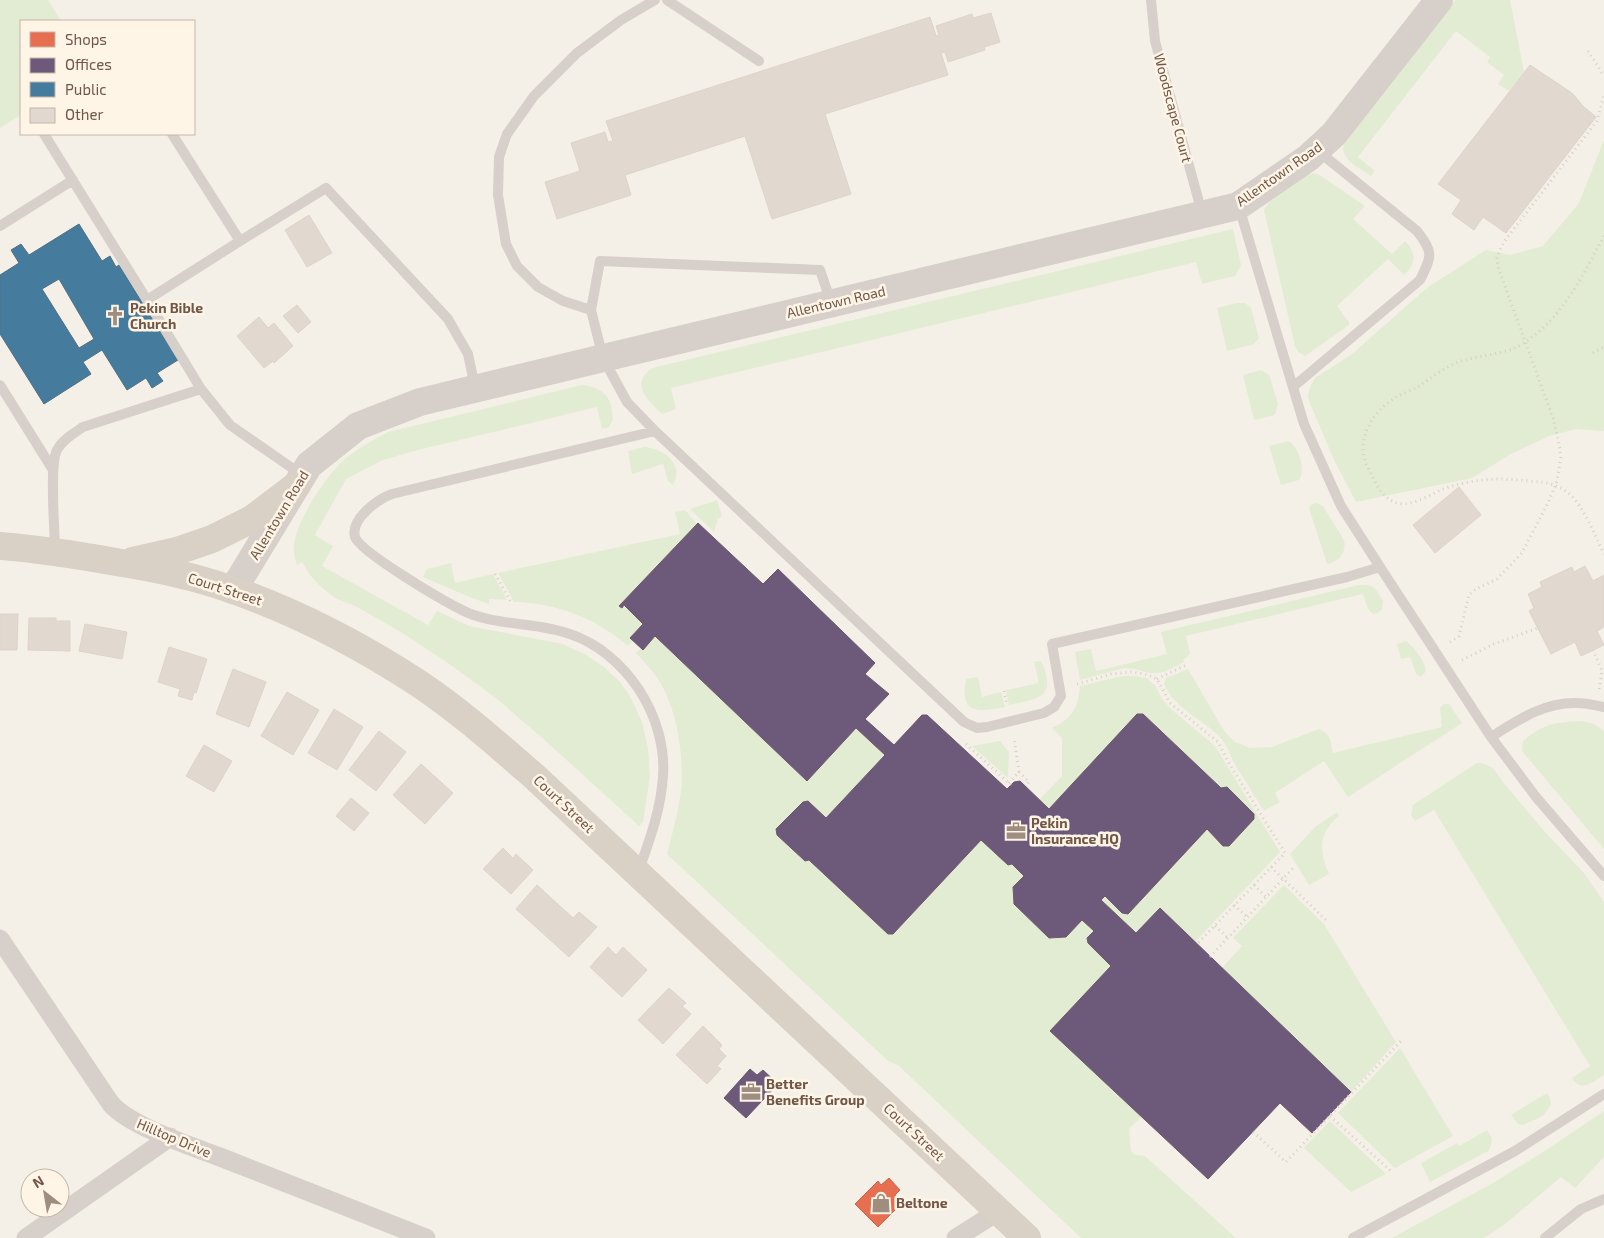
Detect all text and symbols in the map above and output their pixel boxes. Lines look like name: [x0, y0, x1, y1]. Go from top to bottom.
legend: [20, 20, 195, 135]
text: Shops: [65, 30, 107, 48]
street label: Woodscape Court: [1151, 51, 1196, 164]
text: Offices: [65, 55, 112, 73]
text: Public: [65, 80, 106, 98]
text: Other: [65, 105, 104, 123]
street label: Allentown Road: [1232, 138, 1325, 210]
street label: Allentown Road: [785, 282, 887, 321]
place label: Pekin Bible Church: [130, 299, 203, 332]
church icon: Pekin Bible Church: [104, 305, 126, 327]
street label: Allentown Road: [245, 467, 312, 562]
street label: Court Street: [186, 569, 264, 608]
street label: Court Street: [530, 771, 598, 836]
place label: Pekin Insurance HQ: [1031, 814, 1119, 848]
office icon: Pekin Insurance HQ: [1005, 820, 1027, 842]
place label: Better Benefits Group: [766, 1075, 865, 1108]
office icon: Better Benefits Group: [740, 1081, 762, 1103]
street label: Court Street: [880, 1099, 948, 1164]
street label: Hilltop Drive: [135, 1114, 214, 1161]
north arrow: [20, 1168, 70, 1218]
text: N: [29, 1172, 47, 1191]
shop icon: Beltone: [870, 1192, 892, 1214]
place label: Beltone: [896, 1194, 948, 1211]

